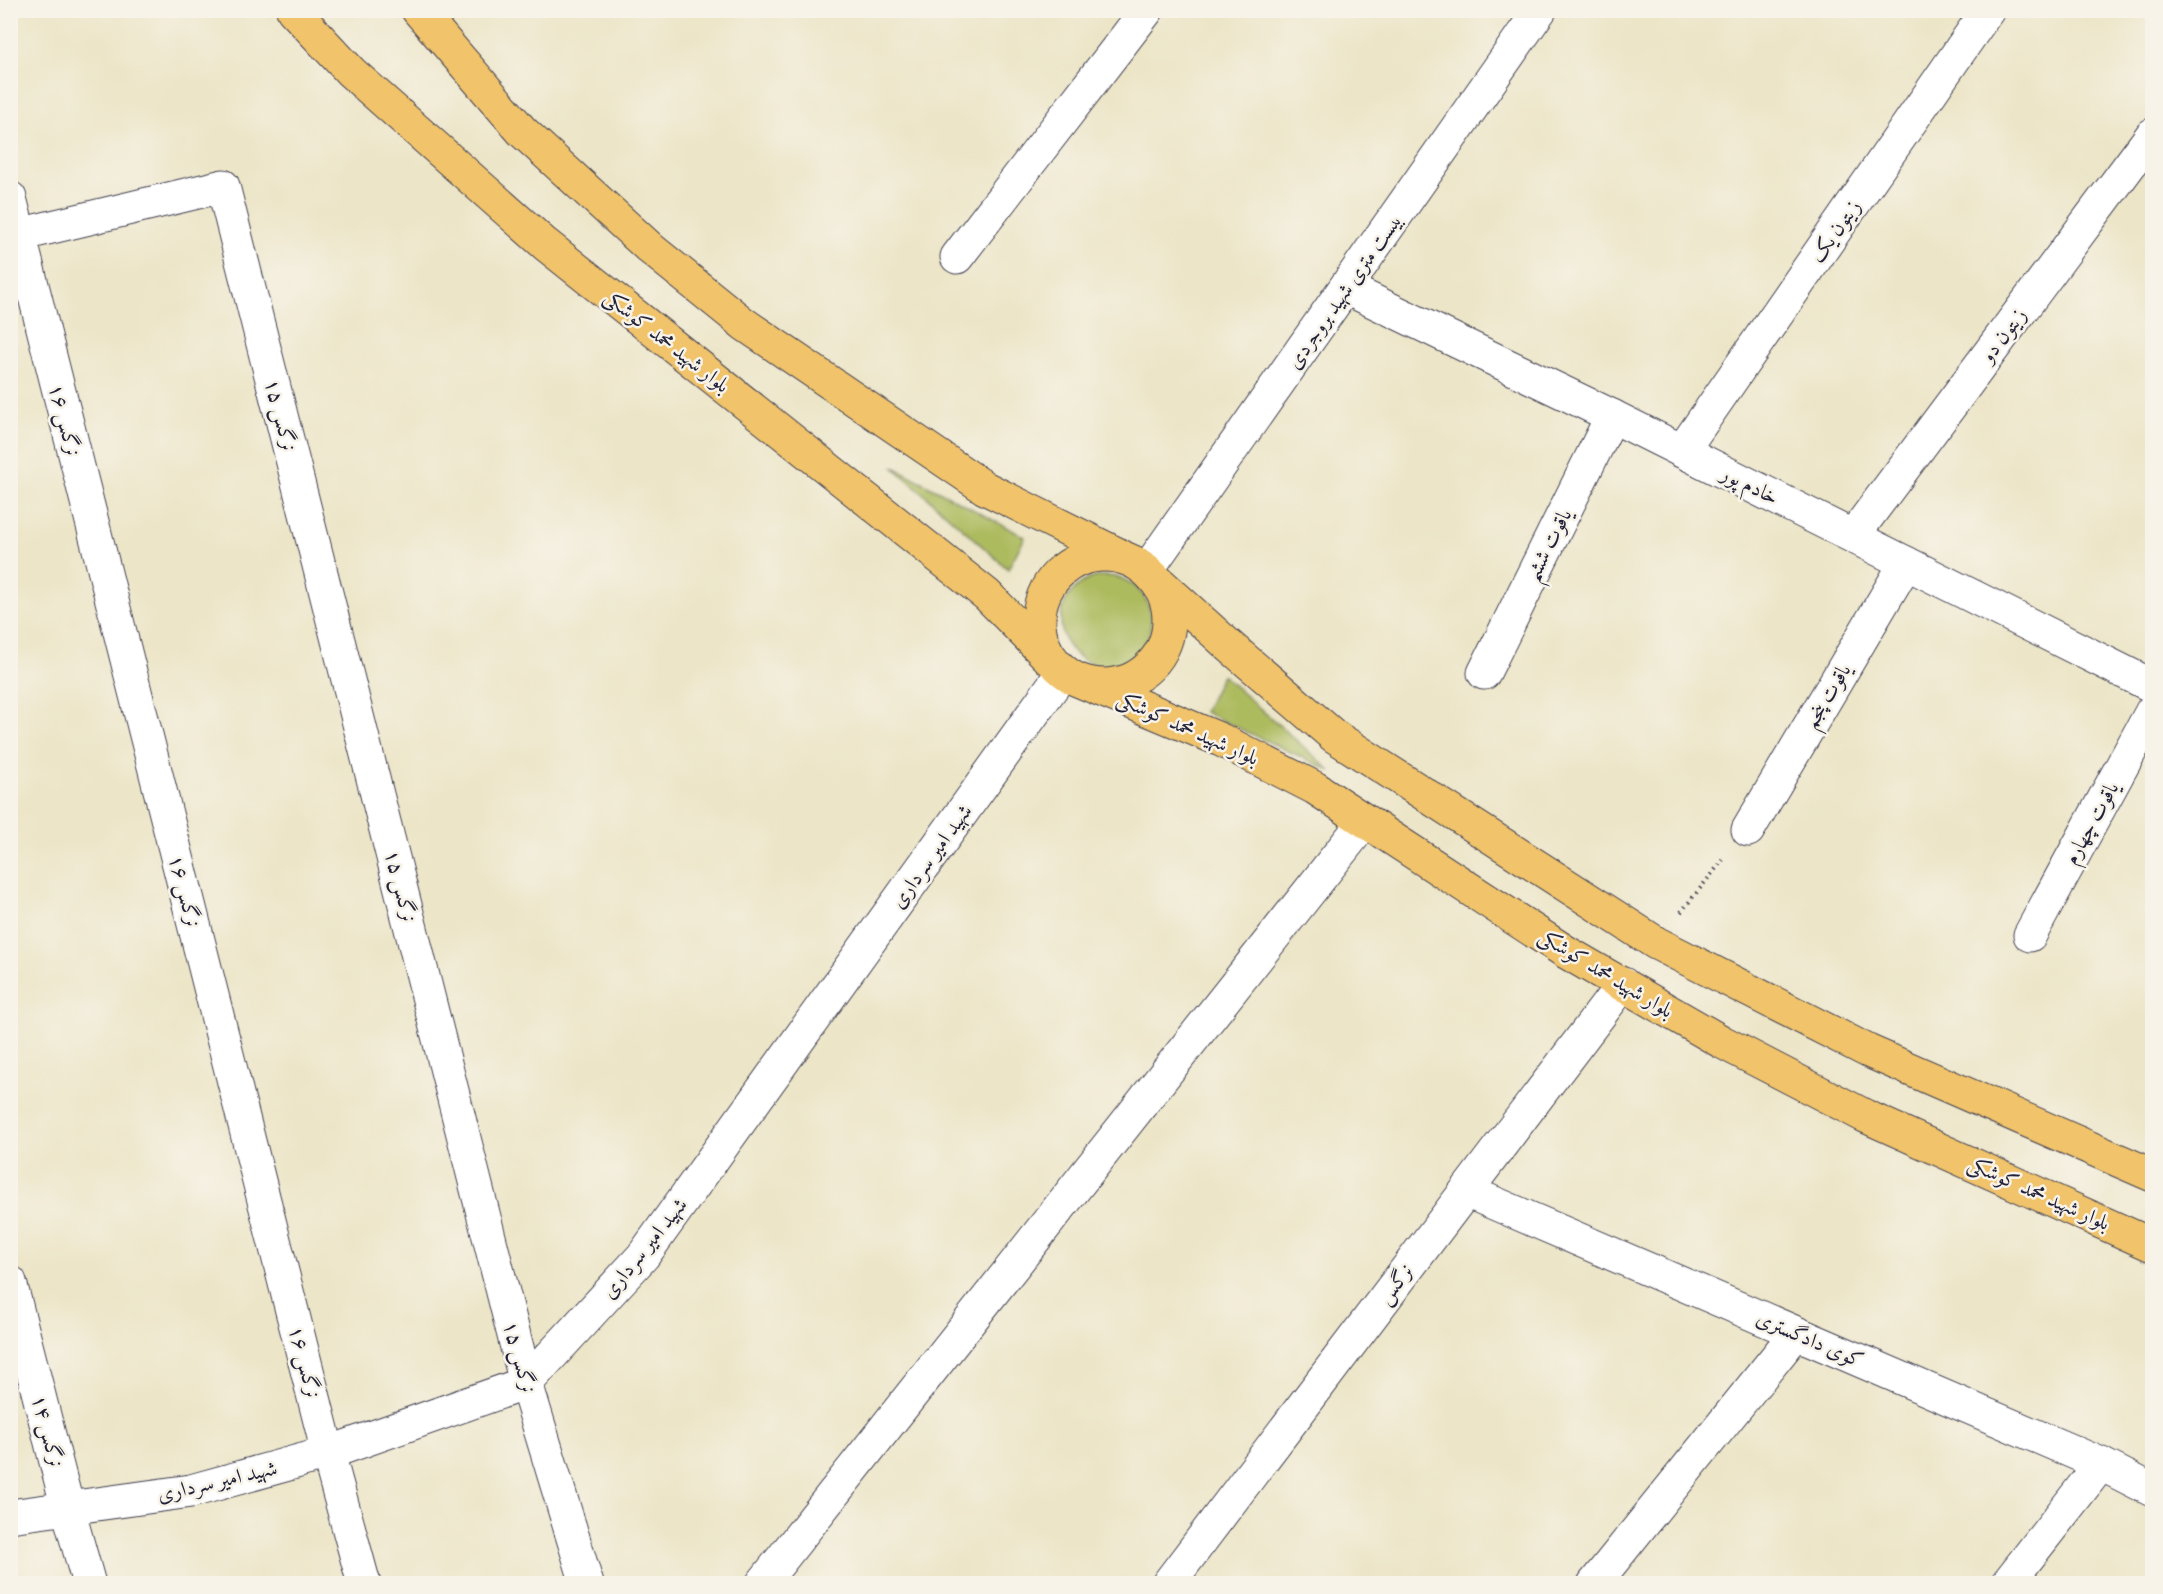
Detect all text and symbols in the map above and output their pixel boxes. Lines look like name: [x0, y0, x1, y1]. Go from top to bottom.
street label: زیتون یک: [1804, 194, 1866, 268]
street label: بیست متری شهید بروجردی: [1281, 208, 1408, 374]
street label: بلوار شهید محمد کوشکی: [598, 284, 735, 399]
street label: زیتون دو: [1973, 303, 2032, 369]
street label: نرگس ۱۵: [258, 376, 303, 454]
street label: نرگس ۱۶: [42, 381, 87, 459]
street label: خادم پور: [1713, 459, 1783, 514]
street label: یاقوت ششم: [1519, 503, 1585, 589]
street label: یاقوت پنجم: [1797, 658, 1863, 737]
street label: بلوار شهید محمد کوشکی: [1113, 685, 1263, 772]
street label: یاقوت چهارم: [2058, 776, 2129, 871]
street label: شهید امیر سرداری: [884, 799, 978, 914]
street label: نرگس ۱۵: [378, 847, 423, 925]
street label: نرگس ۱۶: [162, 852, 207, 930]
street label: بلوار شهید محمد کوشکی: [1533, 923, 1678, 1024]
street label: بلوار شهید محمد کوشکی: [1964, 1150, 2114, 1237]
street label: شهید امیر سرداری: [595, 1192, 693, 1304]
street label: نرگس: [1371, 1258, 1420, 1310]
street label: کوی دادگستری: [1752, 1305, 1868, 1373]
street label: نرگس ۱۵: [497, 1318, 542, 1396]
street label: نرگس ۱۶: [282, 1323, 327, 1401]
street label: نرگس ۱۴: [25, 1392, 70, 1470]
street label: شهید امیر سرداری: [154, 1455, 280, 1508]

